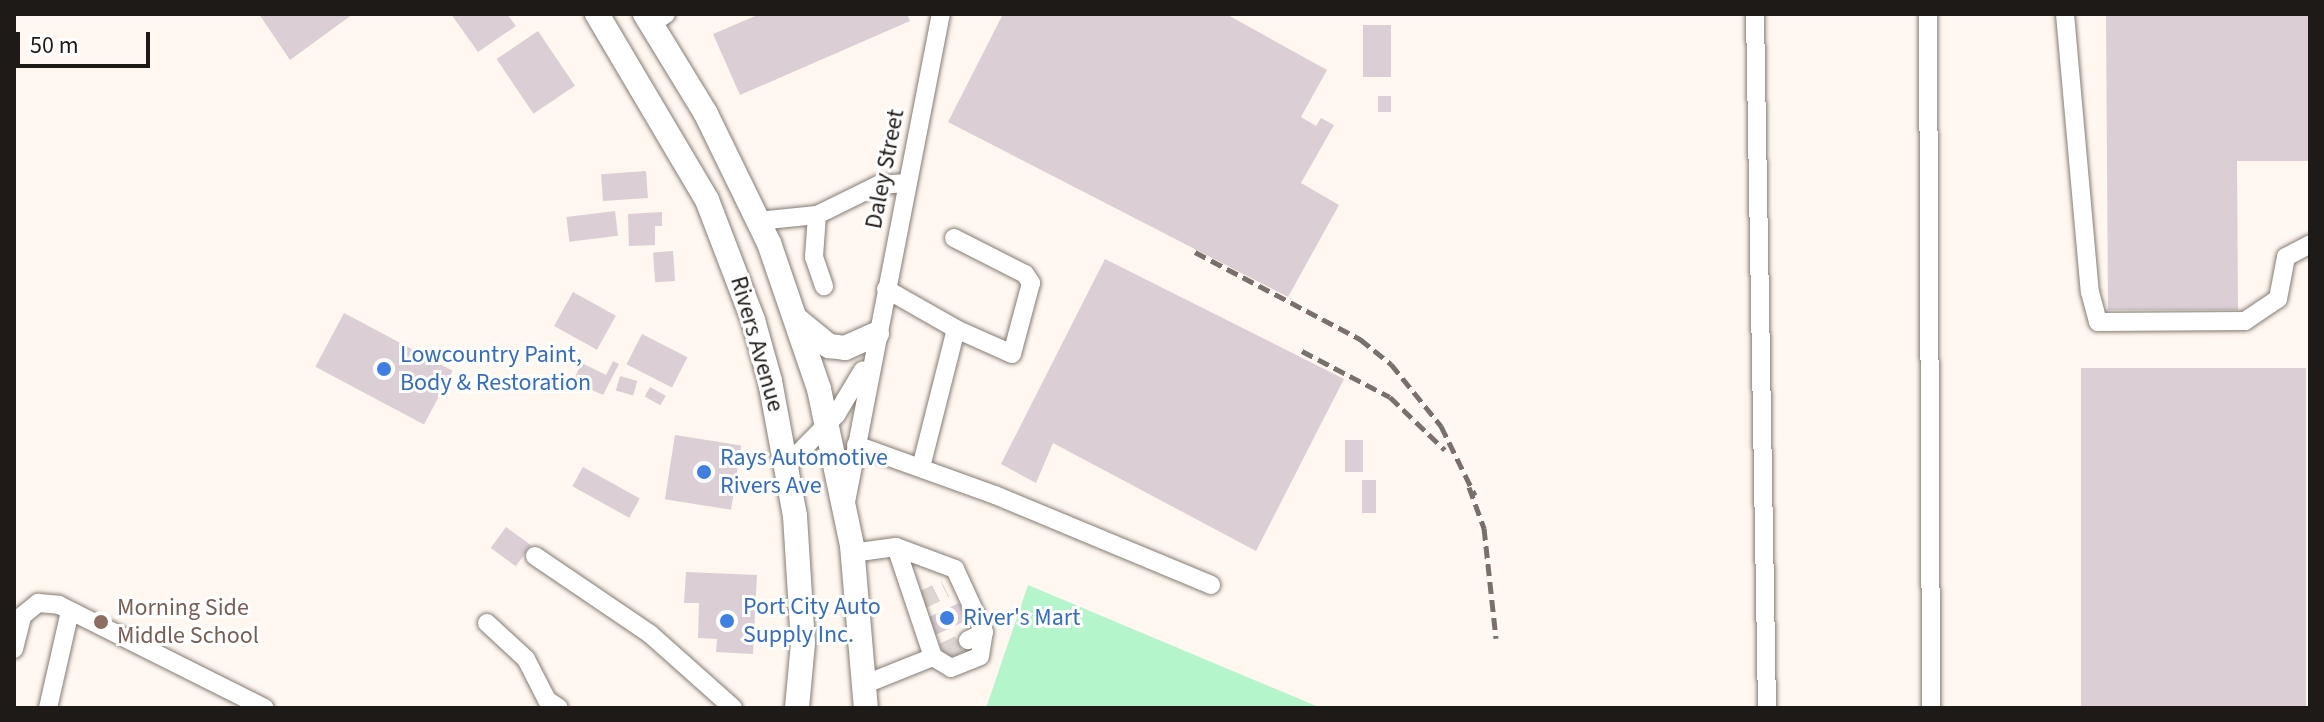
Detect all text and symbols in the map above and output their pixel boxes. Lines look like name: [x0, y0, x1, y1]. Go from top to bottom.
scale bar: [20, 16, 154, 66]
text: 50 m: [30, 28, 79, 63]
street label: Daley Street: [859, 107, 911, 231]
street label: Rivers Avenue: [724, 273, 790, 415]
place label: Lowcountry Paint, Body & Restoration: [400, 341, 591, 397]
marker: Lowcountry Paint, Body & Restoration: [375, 360, 393, 378]
place label: Rays Automotive Rivers Ave: [720, 444, 888, 500]
marker: Rays Automotive Rivers Ave: [695, 463, 713, 481]
place label: Port City Auto Supply Inc.: [743, 593, 881, 649]
place label: Morning Side Middle School: [117, 594, 259, 650]
place label: River's Mart: [963, 604, 1080, 632]
marker: River's Mart: [938, 609, 956, 627]
marker: Port City Auto Supply Inc.: [718, 612, 736, 630]
marker: Morning Side Middle School: [92, 613, 110, 631]

